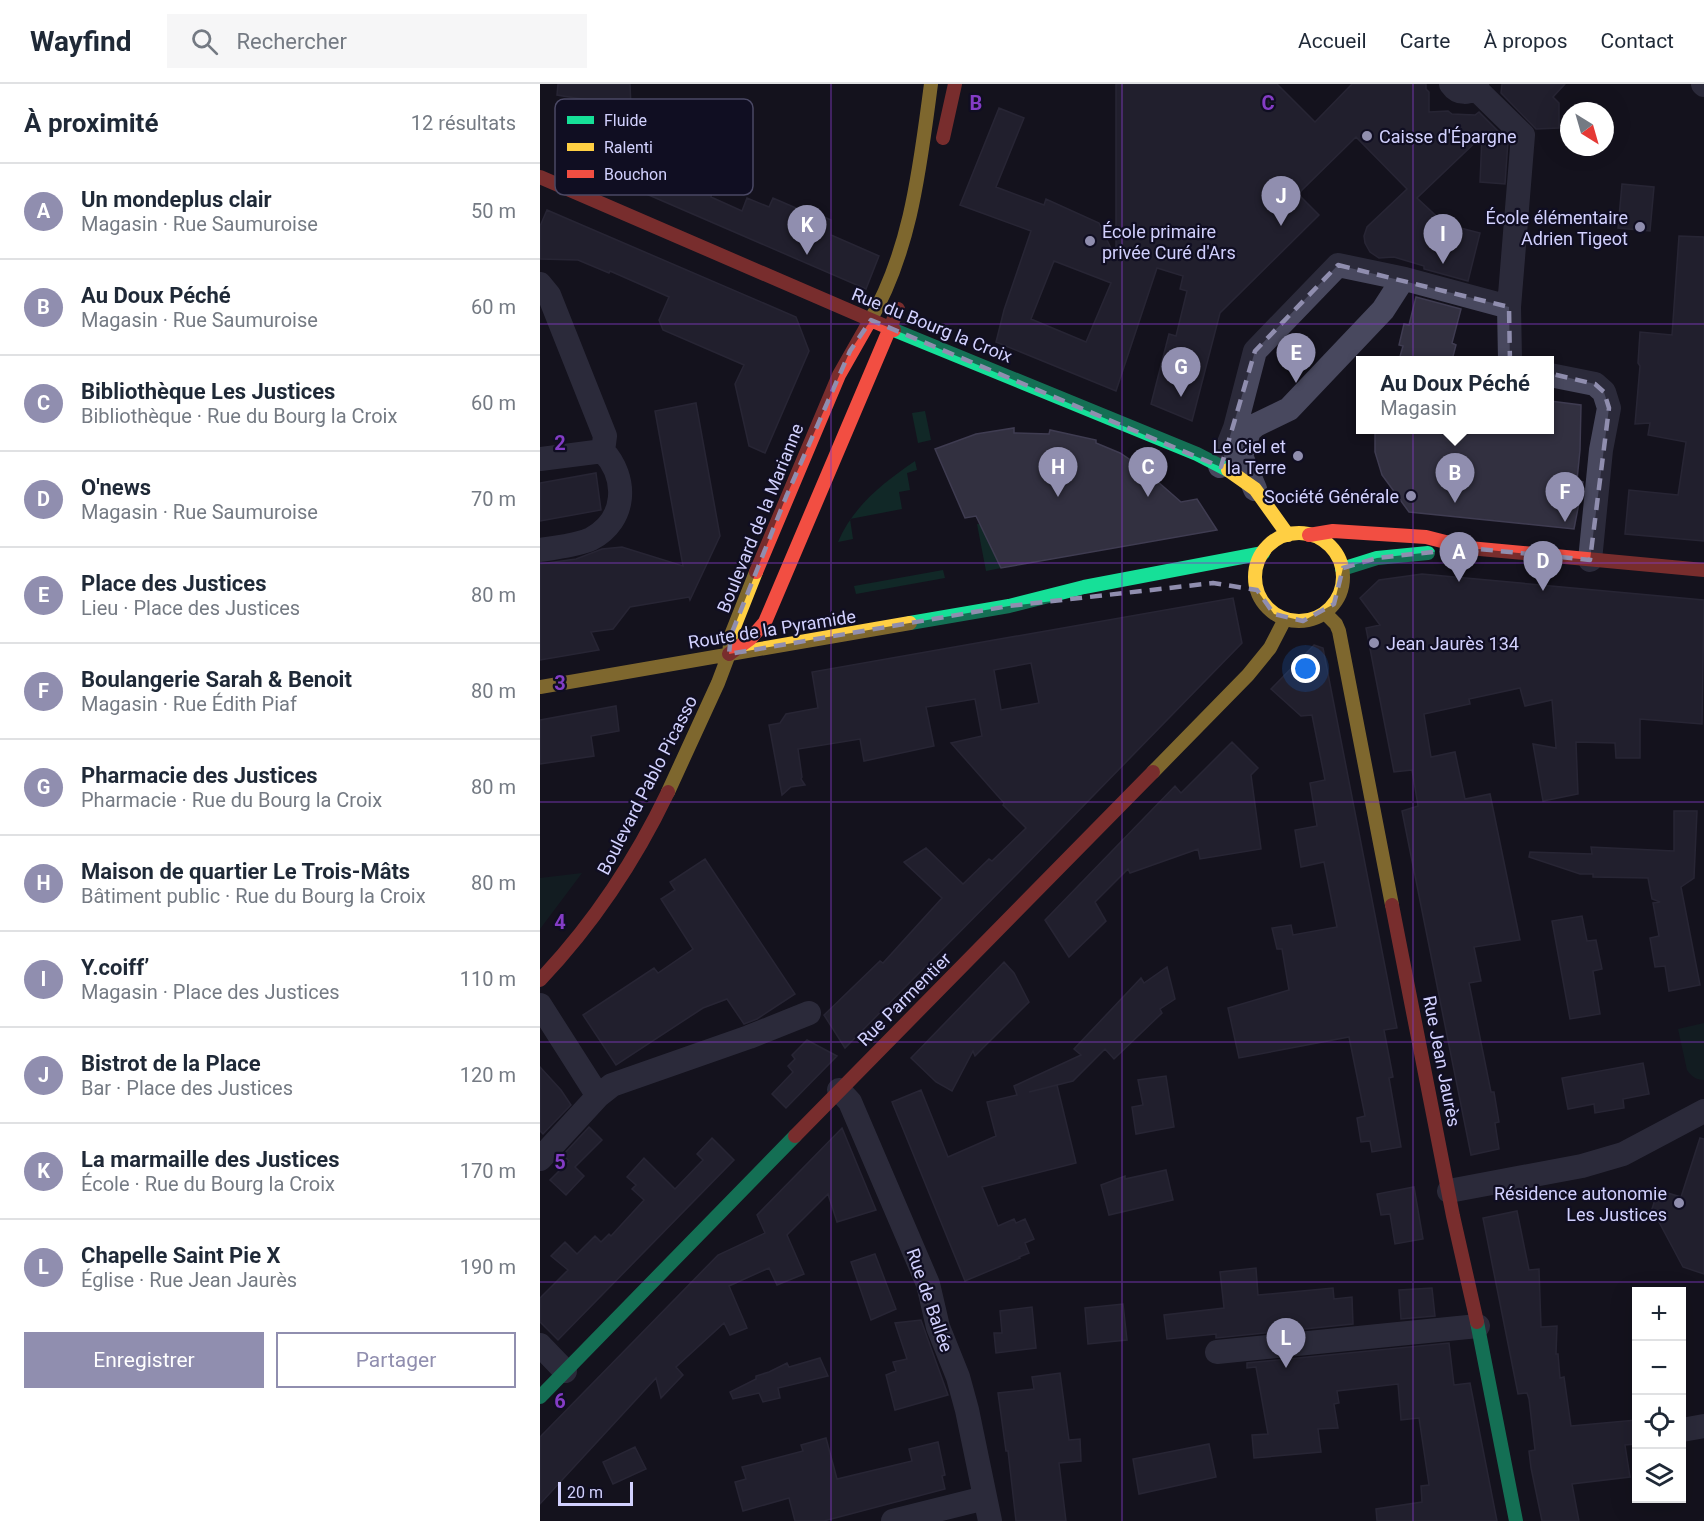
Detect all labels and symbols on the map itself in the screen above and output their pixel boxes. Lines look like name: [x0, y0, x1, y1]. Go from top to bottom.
text: B: [970, 91, 982, 115]
text: C: [1261, 91, 1275, 115]
legend: [555, 99, 753, 195]
north arrow: [1560, 102, 1614, 156]
text: Fluide: [604, 111, 647, 130]
place label: Caisse d'Épargne: [1379, 126, 1516, 147]
marker: Caisse d'Épargne: [1360, 129, 1374, 143]
text: Ralenti: [604, 138, 653, 157]
text: Bouchon: [604, 165, 667, 184]
pin: J: [1262, 176, 1300, 226]
pin: K: [788, 206, 826, 255]
place label: École élémentaire Adrien Tigeot: [1486, 207, 1628, 249]
pin: I: [1424, 214, 1462, 264]
marker: École élémentaire Adrien Tigeot: [1633, 220, 1647, 234]
place label: École primaire privée Curé d'Ars: [1102, 221, 1236, 263]
marker: École primaire privée Curé d'Ars: [1083, 234, 1097, 248]
street label: Rue du Bourg la Croix: [849, 283, 1015, 367]
pin: E: [1276, 334, 1316, 383]
pin: G: [1162, 348, 1200, 397]
street label: Boulevard de la Marianne: [712, 420, 808, 616]
text: 2: [554, 431, 566, 455]
place label: Le Ciel et la Terre: [1212, 436, 1286, 478]
pin: H: [1038, 448, 1078, 497]
pin: C: [1128, 448, 1168, 497]
marker: Le Ciel et la Terre: [1291, 449, 1305, 463]
pin: B: [1436, 454, 1474, 503]
pin: F: [1546, 472, 1584, 522]
place label: Société Générale: [1264, 486, 1399, 507]
marker: Société Générale: [1404, 489, 1418, 503]
pin: A: [1440, 532, 1478, 582]
pin: D: [1524, 542, 1562, 591]
street label: Route de la Pyramide: [687, 605, 857, 653]
place label: Jean Jaurès 134: [1386, 633, 1519, 654]
marker: Jean Jaurès 134: [1367, 636, 1381, 650]
your location: [1291, 654, 1320, 683]
text: 3: [554, 671, 566, 695]
street label: Boulevard Pablo Picasso: [593, 692, 701, 878]
text: 4: [554, 910, 566, 934]
street label: Rue Parmentier: [853, 948, 955, 1050]
street label: Rue Jean Jaurès: [1419, 994, 1465, 1128]
text: 5: [554, 1150, 566, 1174]
place label: Résidence autonomie Les Justices: [1494, 1183, 1667, 1225]
marker: Résidence autonomie Les Justices: [1672, 1196, 1686, 1210]
street label: Rue de Ballée: [902, 1246, 958, 1354]
pin: L: [1266, 1318, 1306, 1368]
text: 6: [554, 1389, 566, 1413]
scale bar: [558, 1479, 633, 1506]

